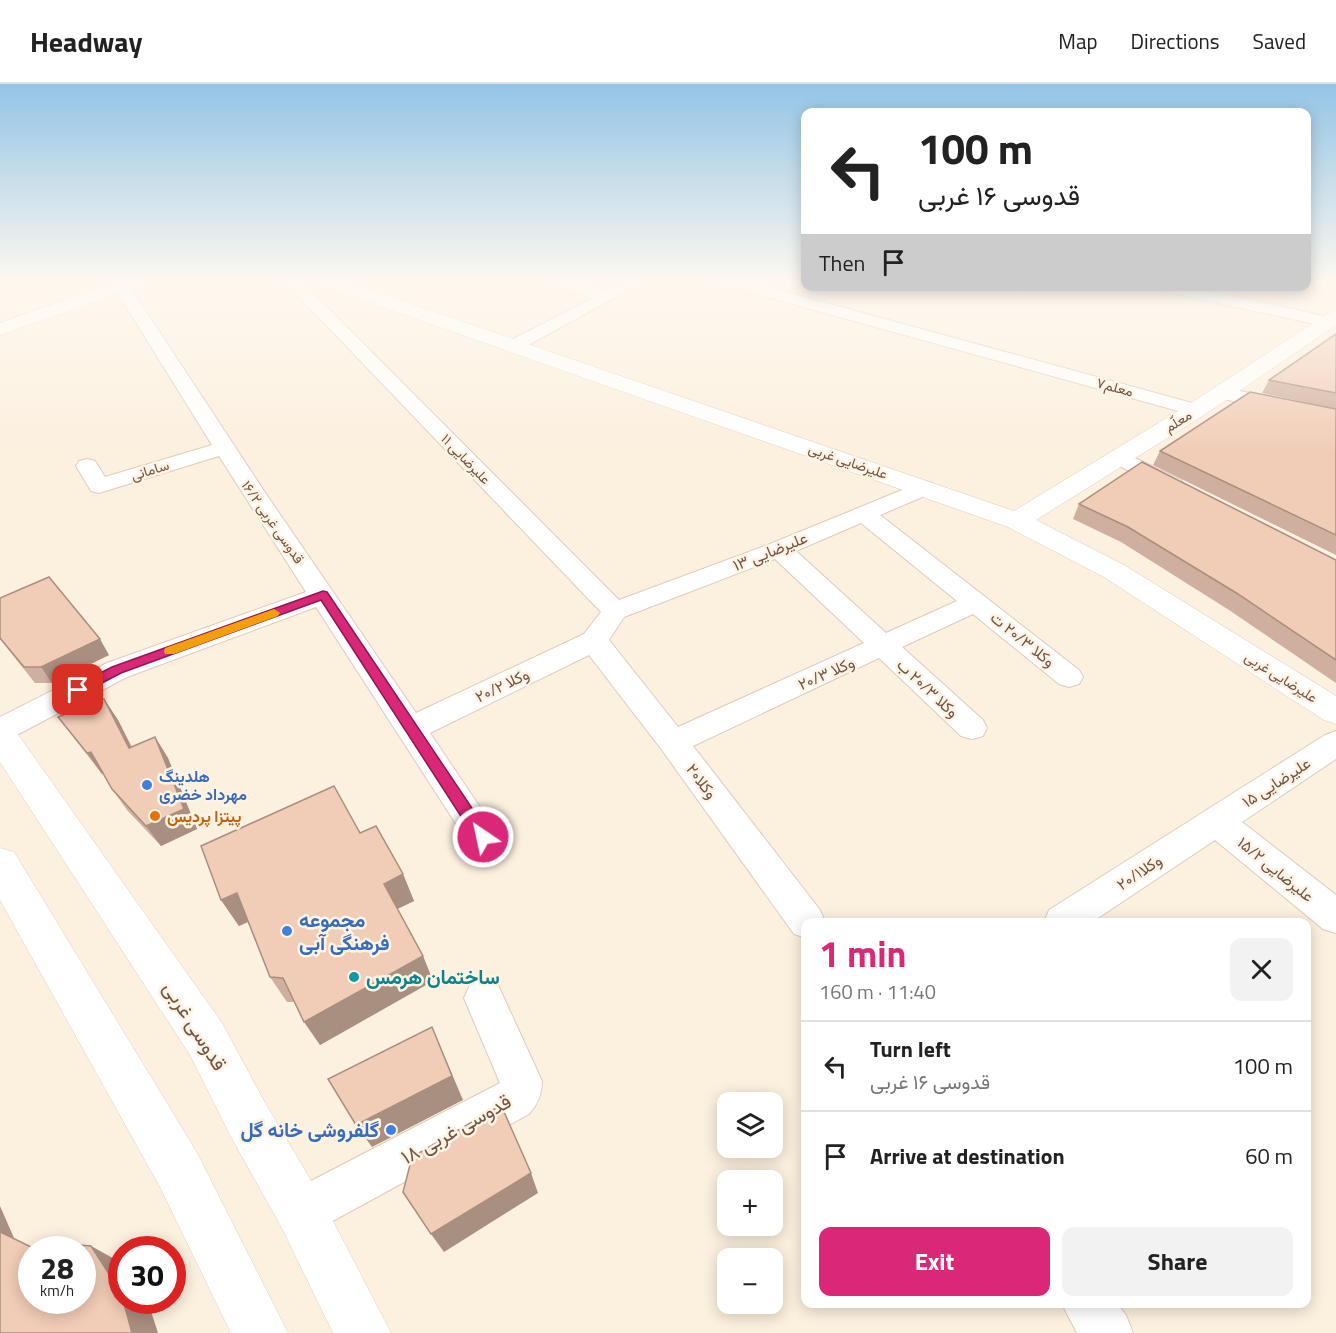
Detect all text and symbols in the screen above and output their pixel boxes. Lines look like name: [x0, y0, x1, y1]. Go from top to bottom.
text: Headway: [30, 20, 142, 63]
text: Map: [1058, 25, 1098, 57]
text: Directions: [1131, 25, 1220, 57]
text: Saved: [1253, 25, 1306, 57]
text: 100 m: [918, 116, 1033, 180]
icon: left: [819, 132, 897, 210]
text: قدوسی ۱۶ غربی: [918, 174, 1080, 215]
text: Then: [819, 246, 865, 280]
icon: arrive: [877, 246, 910, 279]
street label: معلم۷: [1095, 372, 1136, 401]
street label: معلّم: [1160, 404, 1196, 437]
street label: ۱۱ علیرضایی: [437, 429, 496, 489]
street label: علیرضایی غربی: [806, 437, 891, 484]
street label: سامانی: [128, 454, 172, 485]
street label: ۱۶/۲ قدوسی غربی: [237, 476, 310, 568]
street label: ۱۳ علیرضایی: [729, 525, 811, 577]
street label: وکلا ۲۰/۳ ت: [985, 605, 1061, 673]
street label: علیرضایی غربی: [1241, 646, 1322, 707]
street label: وکلا ۲۰/۳: [794, 650, 858, 696]
street label: وکلا ۲۰/۳ ب: [892, 653, 964, 723]
street label: وکلا ۲۰/۲: [471, 662, 533, 708]
pin: [52, 664, 103, 715]
icon: arrive: [61, 673, 94, 706]
street label: ۱۵ علیرضایی: [1237, 751, 1315, 813]
street label: وکلا۲۰: [681, 758, 723, 804]
place label: هلدینگ مهرداد خضری: [159, 764, 247, 806]
marker: هلدینگ مهرداد خضری: [140, 778, 154, 792]
place label: پیتزا پردیس: [167, 804, 242, 828]
position arrow: [451, 805, 515, 869]
marker: پیتزا پردیس: [148, 809, 162, 823]
street label: ۱۵/۲ علیرضایی: [1233, 831, 1319, 907]
street label: وکلا۲۰/۱: [1111, 848, 1167, 896]
place label: مجموعه فرهنگی آبی: [299, 904, 390, 958]
marker: مجموعه فرهنگی آبی: [280, 924, 294, 938]
text: 1 min: [819, 926, 906, 981]
button: close: [1230, 938, 1293, 1001]
place label: ساختمان هرمس: [366, 961, 500, 992]
marker: ساختمان هرمس: [347, 970, 361, 984]
street label: قدوسی غربی: [156, 975, 235, 1076]
text: 160 m · 11:40: [819, 976, 936, 1007]
text: Turn left: [870, 1032, 951, 1066]
text: 100 m: [1233, 1049, 1293, 1083]
icon: left: [819, 1050, 852, 1083]
text: قدوسی ۱۶ غربی: [870, 1066, 990, 1097]
street label: قدوسی غربی ۱۸: [395, 1085, 517, 1172]
map controls: [717, 1092, 783, 1314]
button: layers: [717, 1092, 783, 1158]
place label: گلفروشی خانه گل: [240, 1114, 379, 1145]
marker: گلفروشی خانه گل: [384, 1123, 398, 1137]
text: Arrive at destination: [870, 1139, 1065, 1173]
text: 60 m: [1245, 1139, 1293, 1173]
icon: arrive: [819, 1140, 852, 1173]
button: +: [717, 1170, 783, 1236]
button: Exit: [819, 1227, 1050, 1296]
button: Share: [1062, 1227, 1293, 1296]
speed limit sign: 30: [108, 1236, 186, 1314]
text: 28: [40, 1245, 74, 1291]
button: −: [717, 1248, 783, 1314]
text: km/h: [40, 1279, 74, 1302]

